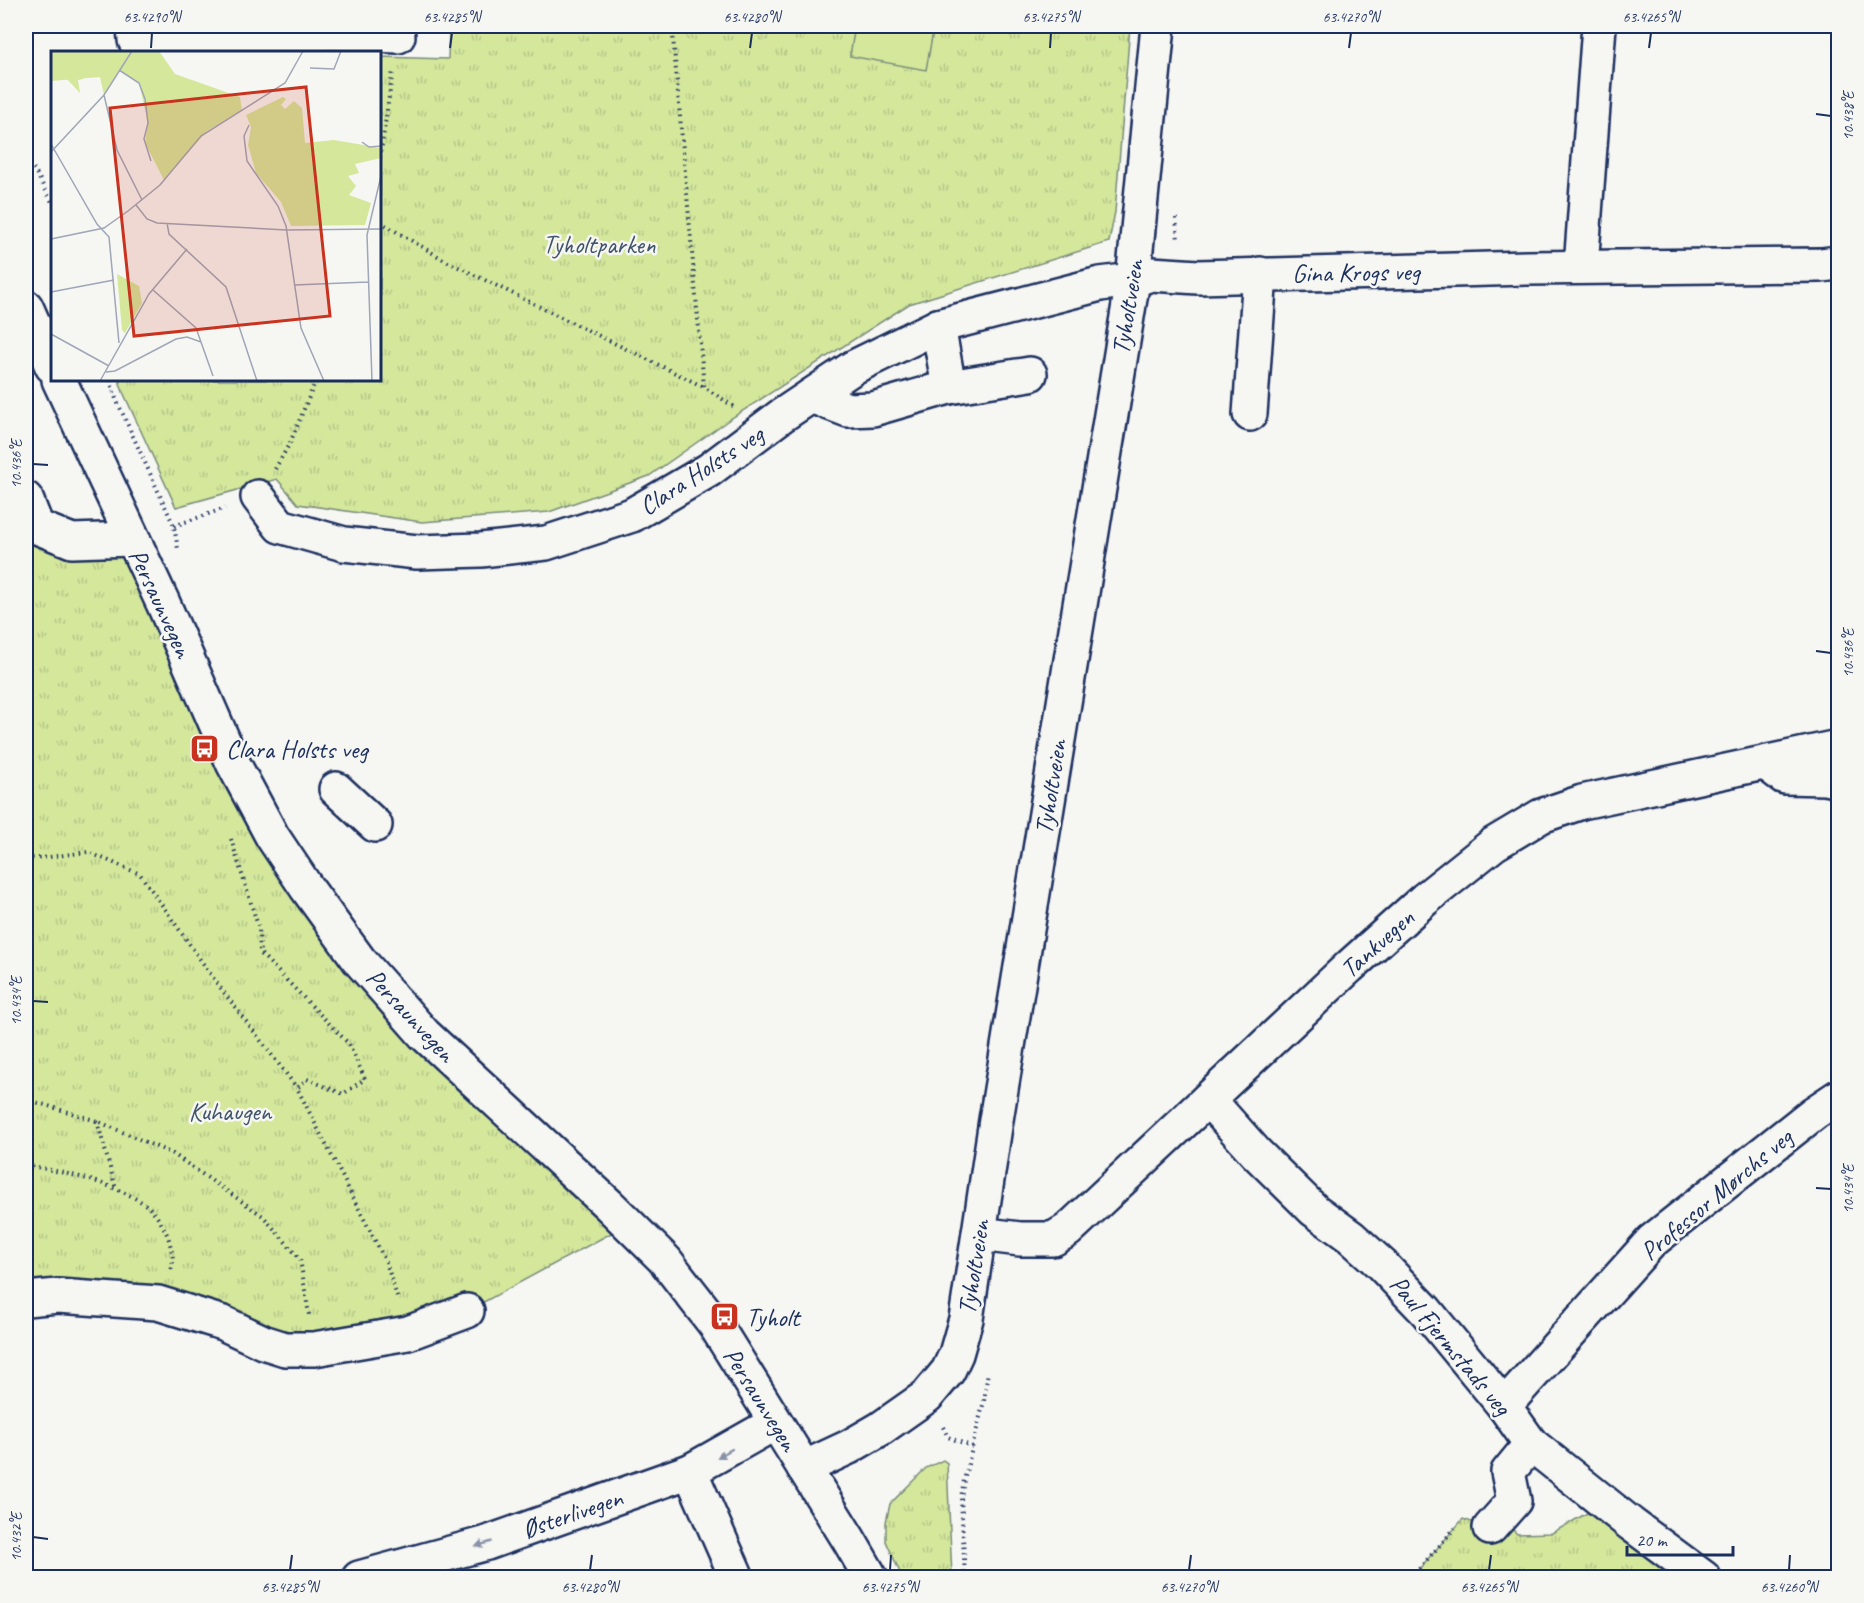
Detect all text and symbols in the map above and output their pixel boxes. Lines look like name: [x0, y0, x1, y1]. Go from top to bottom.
text: 63.4290°N: [124, 8, 183, 27]
text: 63.4285°N: [424, 8, 483, 27]
text: 63.4280°N: [724, 8, 783, 27]
text: 63.4275°N: [1023, 8, 1082, 27]
text: 63.4270°N: [1323, 8, 1382, 27]
text: 63.4265°N: [1623, 8, 1682, 27]
inset map: [51, 51, 381, 381]
text: 10.438°E: [1839, 89, 1858, 140]
park label: Tyholtparken: [543, 228, 656, 261]
street label: Gina Krogs veg: [1292, 255, 1422, 290]
street label: Tyholtveien: [1104, 256, 1151, 357]
street label: Clara Holsts veg: [633, 417, 771, 523]
text: 10.436°E: [7, 437, 26, 488]
street label: Persaunvegen: [121, 543, 201, 664]
text: 10.436°E: [1839, 626, 1858, 677]
bus stop icon: Clara Holsts veg: [189, 733, 221, 765]
place label: Clara Holsts veg: [226, 733, 369, 766]
street label: Tyholtveien: [1027, 736, 1074, 837]
street label: Tankvegen: [1333, 901, 1422, 985]
street label: Persaunvegen: [359, 962, 463, 1070]
text: 10.434°E: [7, 974, 26, 1025]
park label: Kuhaugen: [189, 1095, 273, 1128]
street label: Professor Mørchs veg: [1633, 1120, 1801, 1268]
text: 10.434°E: [1839, 1162, 1858, 1213]
street label: Tyholtveien: [950, 1216, 997, 1317]
street label: Paul Fjermstads veg: [1382, 1268, 1520, 1424]
bus stop icon: Tyholt: [709, 1301, 741, 1333]
place label: Tyholt: [746, 1301, 802, 1334]
street label: Persaunvegen: [716, 1341, 806, 1458]
one-way arrow: [717, 1447, 733, 1458]
street label: Østerlivegen: [518, 1481, 628, 1546]
text: 10.432°E: [7, 1510, 26, 1561]
scale bar: [1627, 1519, 1734, 1557]
text: 20 m: [1636, 1529, 1669, 1551]
one-way arrow: [475, 1540, 493, 1549]
text: 63.4285°N: [262, 1578, 321, 1597]
text: 63.4280°N: [562, 1578, 621, 1597]
text: 63.4275°N: [862, 1578, 921, 1597]
text: 63.4270°N: [1161, 1578, 1220, 1597]
text: 63.4265°N: [1461, 1578, 1520, 1597]
text: 63.4260°N: [1761, 1578, 1820, 1597]

